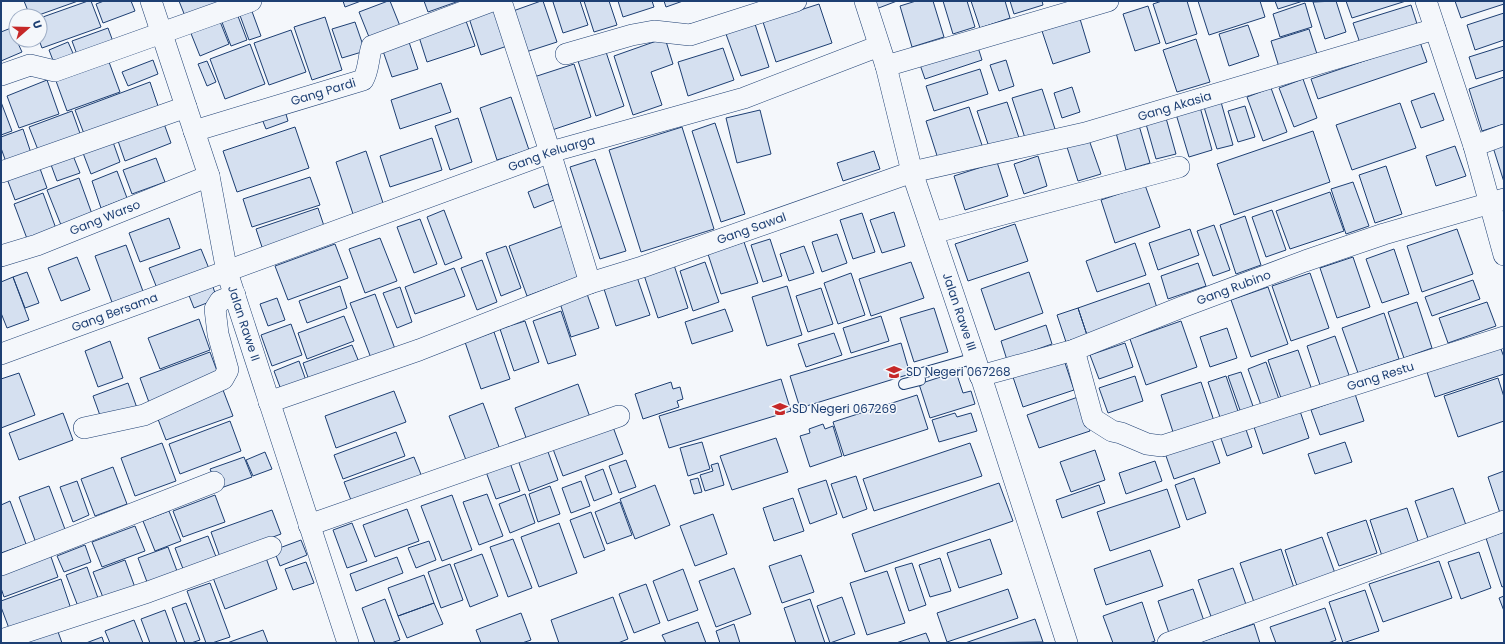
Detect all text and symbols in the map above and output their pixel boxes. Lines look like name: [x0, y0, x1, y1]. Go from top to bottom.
north arrow: [8, 8, 48, 48]
text: U: [29, 18, 46, 31]
street label: Gang Pardi: [289, 74, 358, 109]
street label: Gang Akasia: [1136, 87, 1214, 125]
street label: Gang Keluarga: [505, 131, 597, 175]
street label: Gang Warso: [67, 195, 143, 239]
street label: Gang Sawal: [714, 208, 789, 248]
street label: Gang Rubino: [1194, 265, 1273, 309]
street label: Jalan Rawe III: [939, 270, 981, 353]
street label: Jalan Rawe II: [224, 283, 264, 363]
street label: Gang Bersama: [69, 288, 160, 335]
street label: Gang Restu: [1345, 357, 1416, 395]
school or university icon: SD Negeri 067268: [885, 363, 903, 381]
place label: SD Negeri 067268: [906, 363, 1011, 380]
school or university icon: SD Negeri 067269: [771, 400, 789, 418]
place label: SD Negeri 067269: [792, 400, 897, 417]

